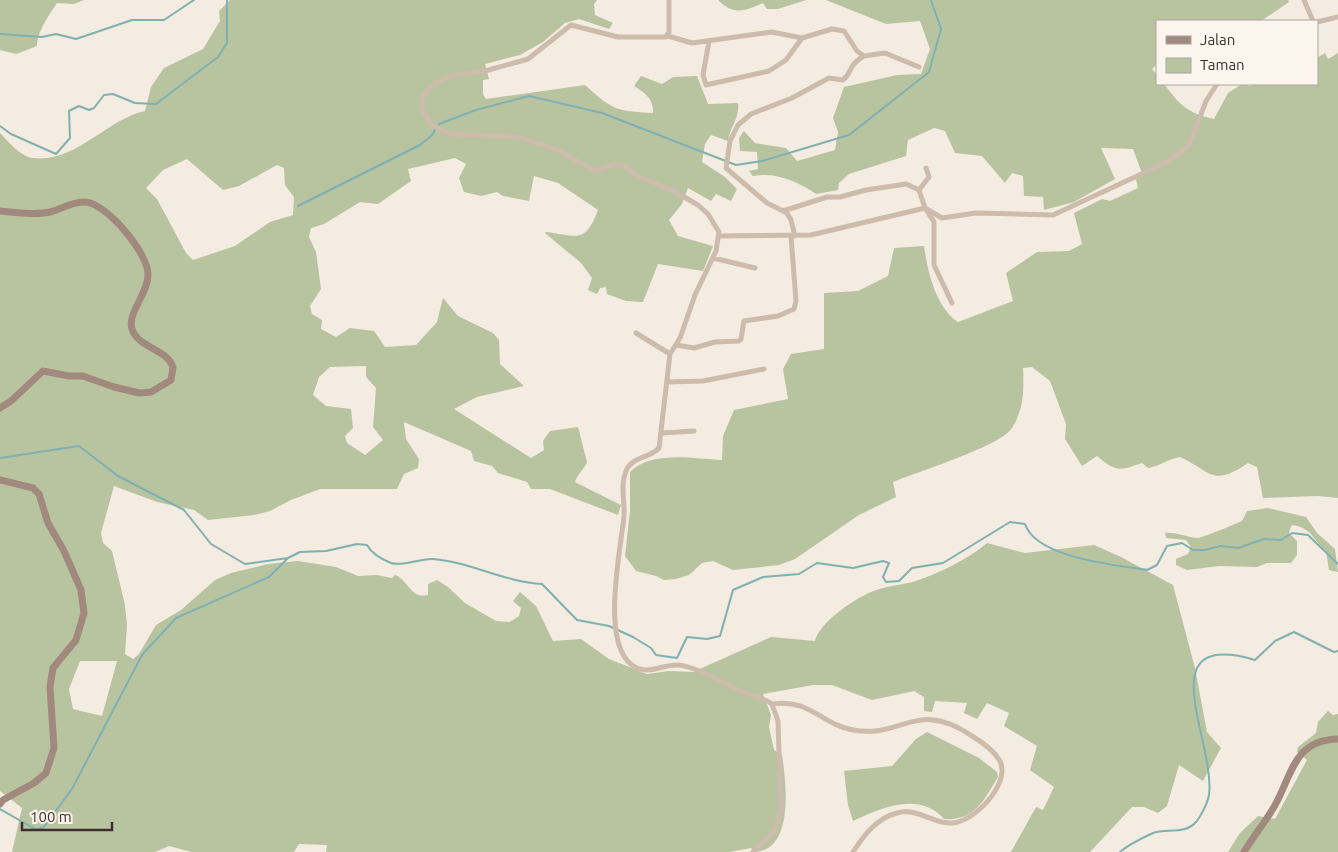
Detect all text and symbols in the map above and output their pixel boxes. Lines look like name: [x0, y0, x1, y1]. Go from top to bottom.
legend: [1156, 20, 1318, 85]
text: Jalan: [1200, 31, 1235, 48]
text: Taman: [1200, 56, 1245, 73]
scale bar: [22, 800, 112, 832]
text: 100 m: [30, 808, 72, 825]

